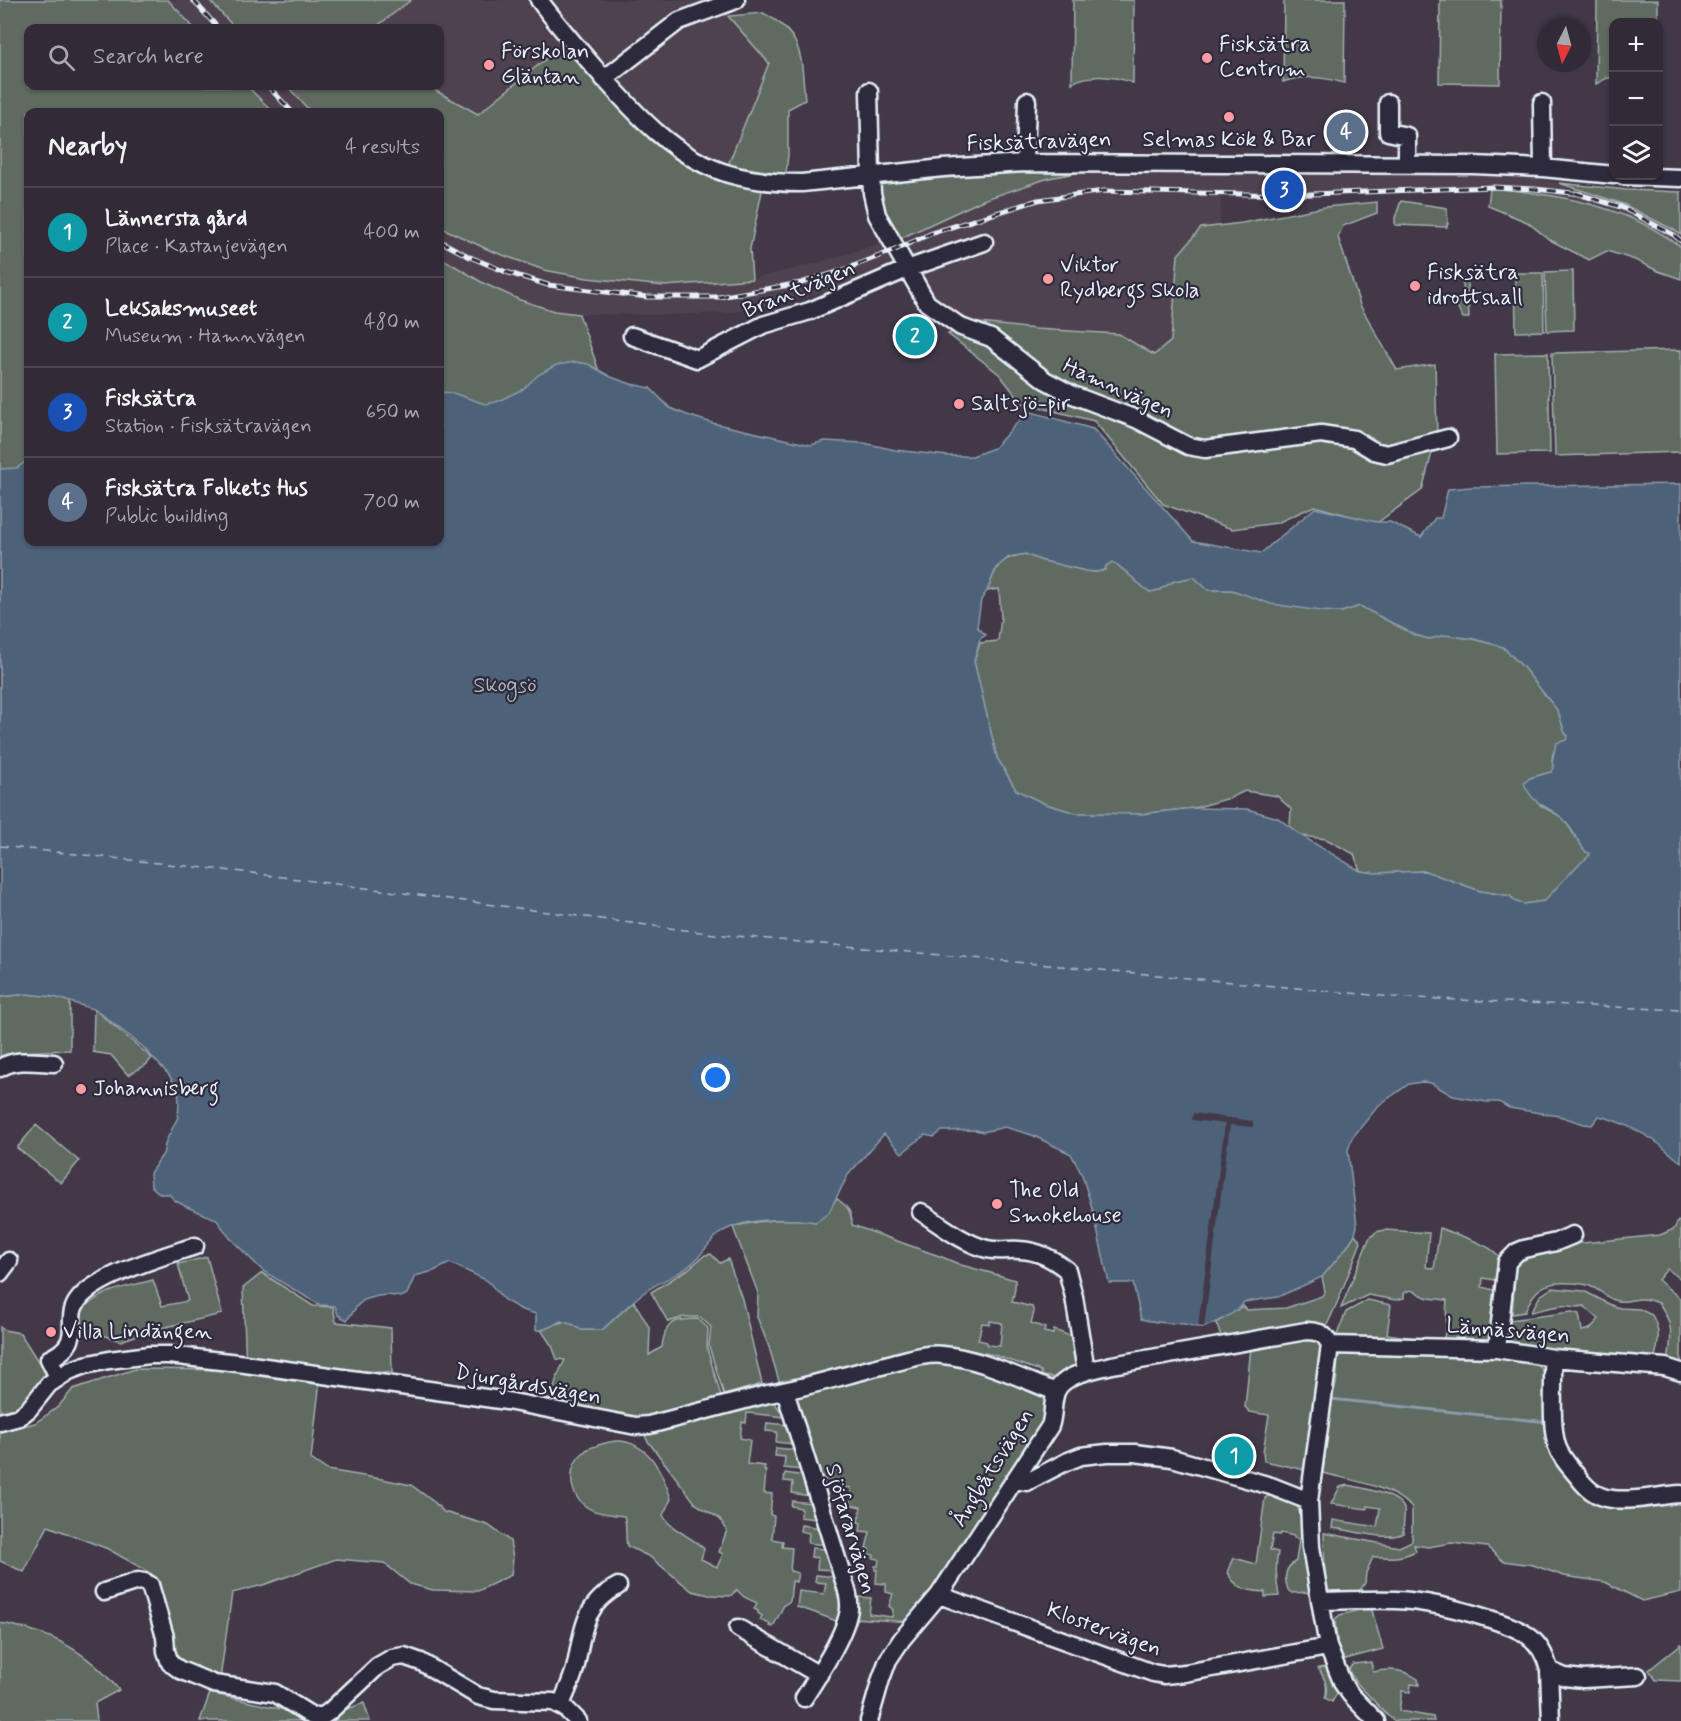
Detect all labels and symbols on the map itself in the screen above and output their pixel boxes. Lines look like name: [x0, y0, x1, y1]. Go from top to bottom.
north arrow: [1537, 18, 1591, 72]
place label: Fisksätra Centrum: [1219, 31, 1311, 84]
place label: Förskolan Gläntan: [501, 38, 589, 91]
marker: Fisksätra Centrum: [1200, 51, 1214, 65]
marker: Förskolan Gläntan: [482, 58, 496, 72]
marker: Selmas Kök & Bar: [1222, 110, 1236, 124]
pin: 4: [1326, 110, 1366, 154]
street label: Fisksätravägen: [966, 125, 1112, 160]
place label: Selmas Kök & Bar: [1143, 126, 1316, 154]
pin: 3: [1264, 168, 1304, 213]
place label: Viktor Rydbergs Skola: [1060, 252, 1200, 308]
street label: Brantvägen: [739, 255, 860, 326]
place label: Fisksätra idrottshall: [1427, 259, 1523, 312]
marker: Viktor Rydbergs Skola: [1041, 272, 1055, 286]
marker: Fisksätra idrottshall: [1408, 279, 1422, 293]
pin: 2: [896, 314, 934, 358]
street label: Hamnvägen: [1058, 352, 1178, 427]
place label: Saltsjö-pir: [971, 390, 1071, 419]
marker: Saltsjö-pir: [952, 397, 966, 411]
park label: Skogsö: [473, 672, 537, 703]
your location: [701, 1063, 730, 1092]
place label: Johannisberg: [93, 1075, 219, 1106]
marker: Johannisberg: [74, 1082, 88, 1096]
place label: The Old Smokehouse: [1009, 1177, 1122, 1230]
marker: The Old Smokehouse: [990, 1197, 1004, 1211]
street label: Lännäsvägen: [1445, 1312, 1571, 1351]
place label: Villa Lindängen: [63, 1318, 212, 1349]
marker: Villa Lindängen: [44, 1325, 58, 1339]
street label: Djurgårdsvägen: [452, 1358, 603, 1413]
street label: Ångbåtsvägen: [945, 1403, 1043, 1534]
pin: 1: [1214, 1434, 1254, 1478]
street label: Sjöfararvägen: [817, 1460, 882, 1598]
street label: Klostervägen: [1042, 1596, 1165, 1665]

